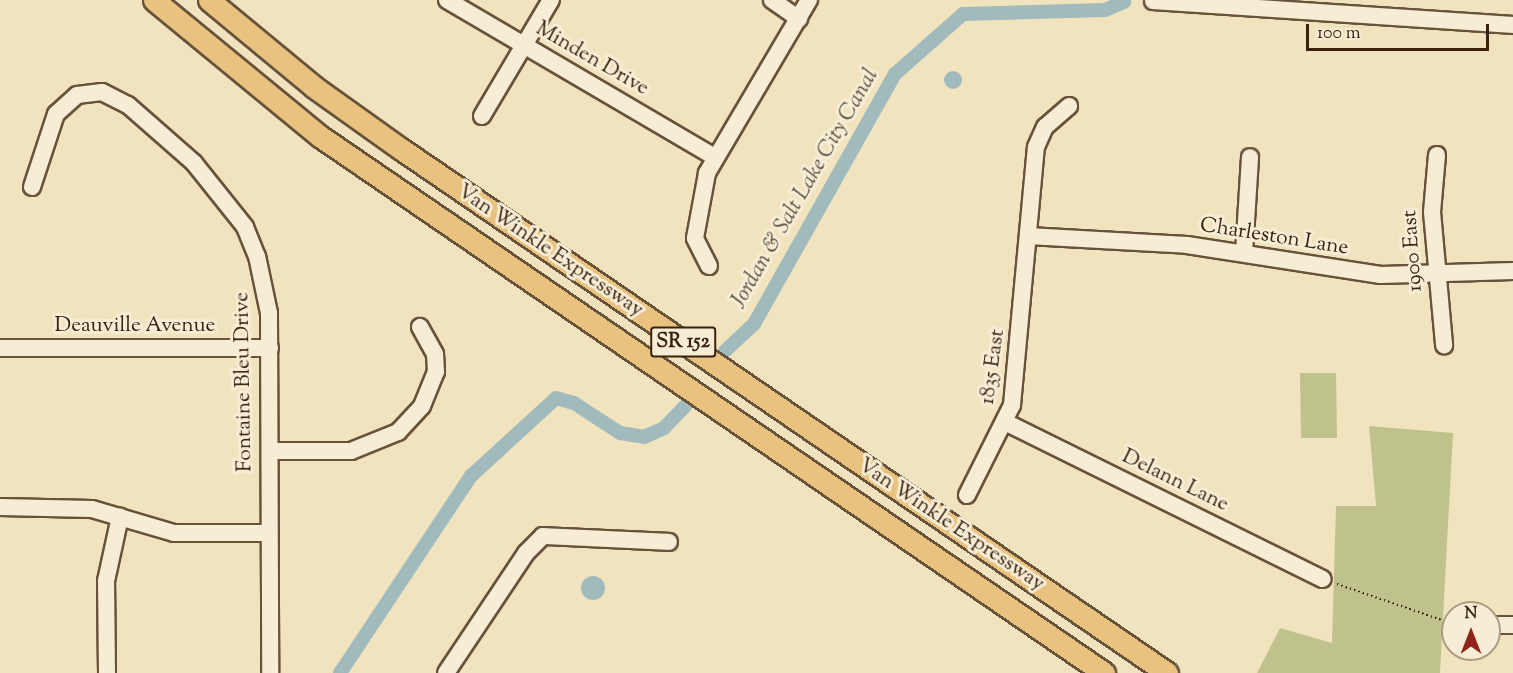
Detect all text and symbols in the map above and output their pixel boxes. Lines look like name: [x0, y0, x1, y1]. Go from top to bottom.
scale bar: [1309, 12, 1492, 50]
street label: Minden Drive: [531, 17, 653, 101]
text: 100 m: [1317, 21, 1361, 47]
water label: Jordan & Salt Lake City Canal: [727, 65, 885, 313]
street label: Van Winkle Expressway: [452, 179, 648, 323]
street label: 1900 East: [1398, 209, 1428, 293]
street label: Charleston Lane: [1198, 213, 1350, 261]
street label: Fontaine Bleu Drive: [230, 292, 258, 472]
street label: Deauville Avenue: [55, 313, 215, 339]
road number: SR 152: [650, 325, 716, 359]
street label: 1835 East: [975, 328, 1011, 406]
street label: Delann Lane: [1118, 444, 1232, 518]
street label: Van Winkle Expressway: [853, 453, 1049, 597]
north arrow: [1441, 601, 1501, 661]
text: N: [1465, 603, 1477, 626]

